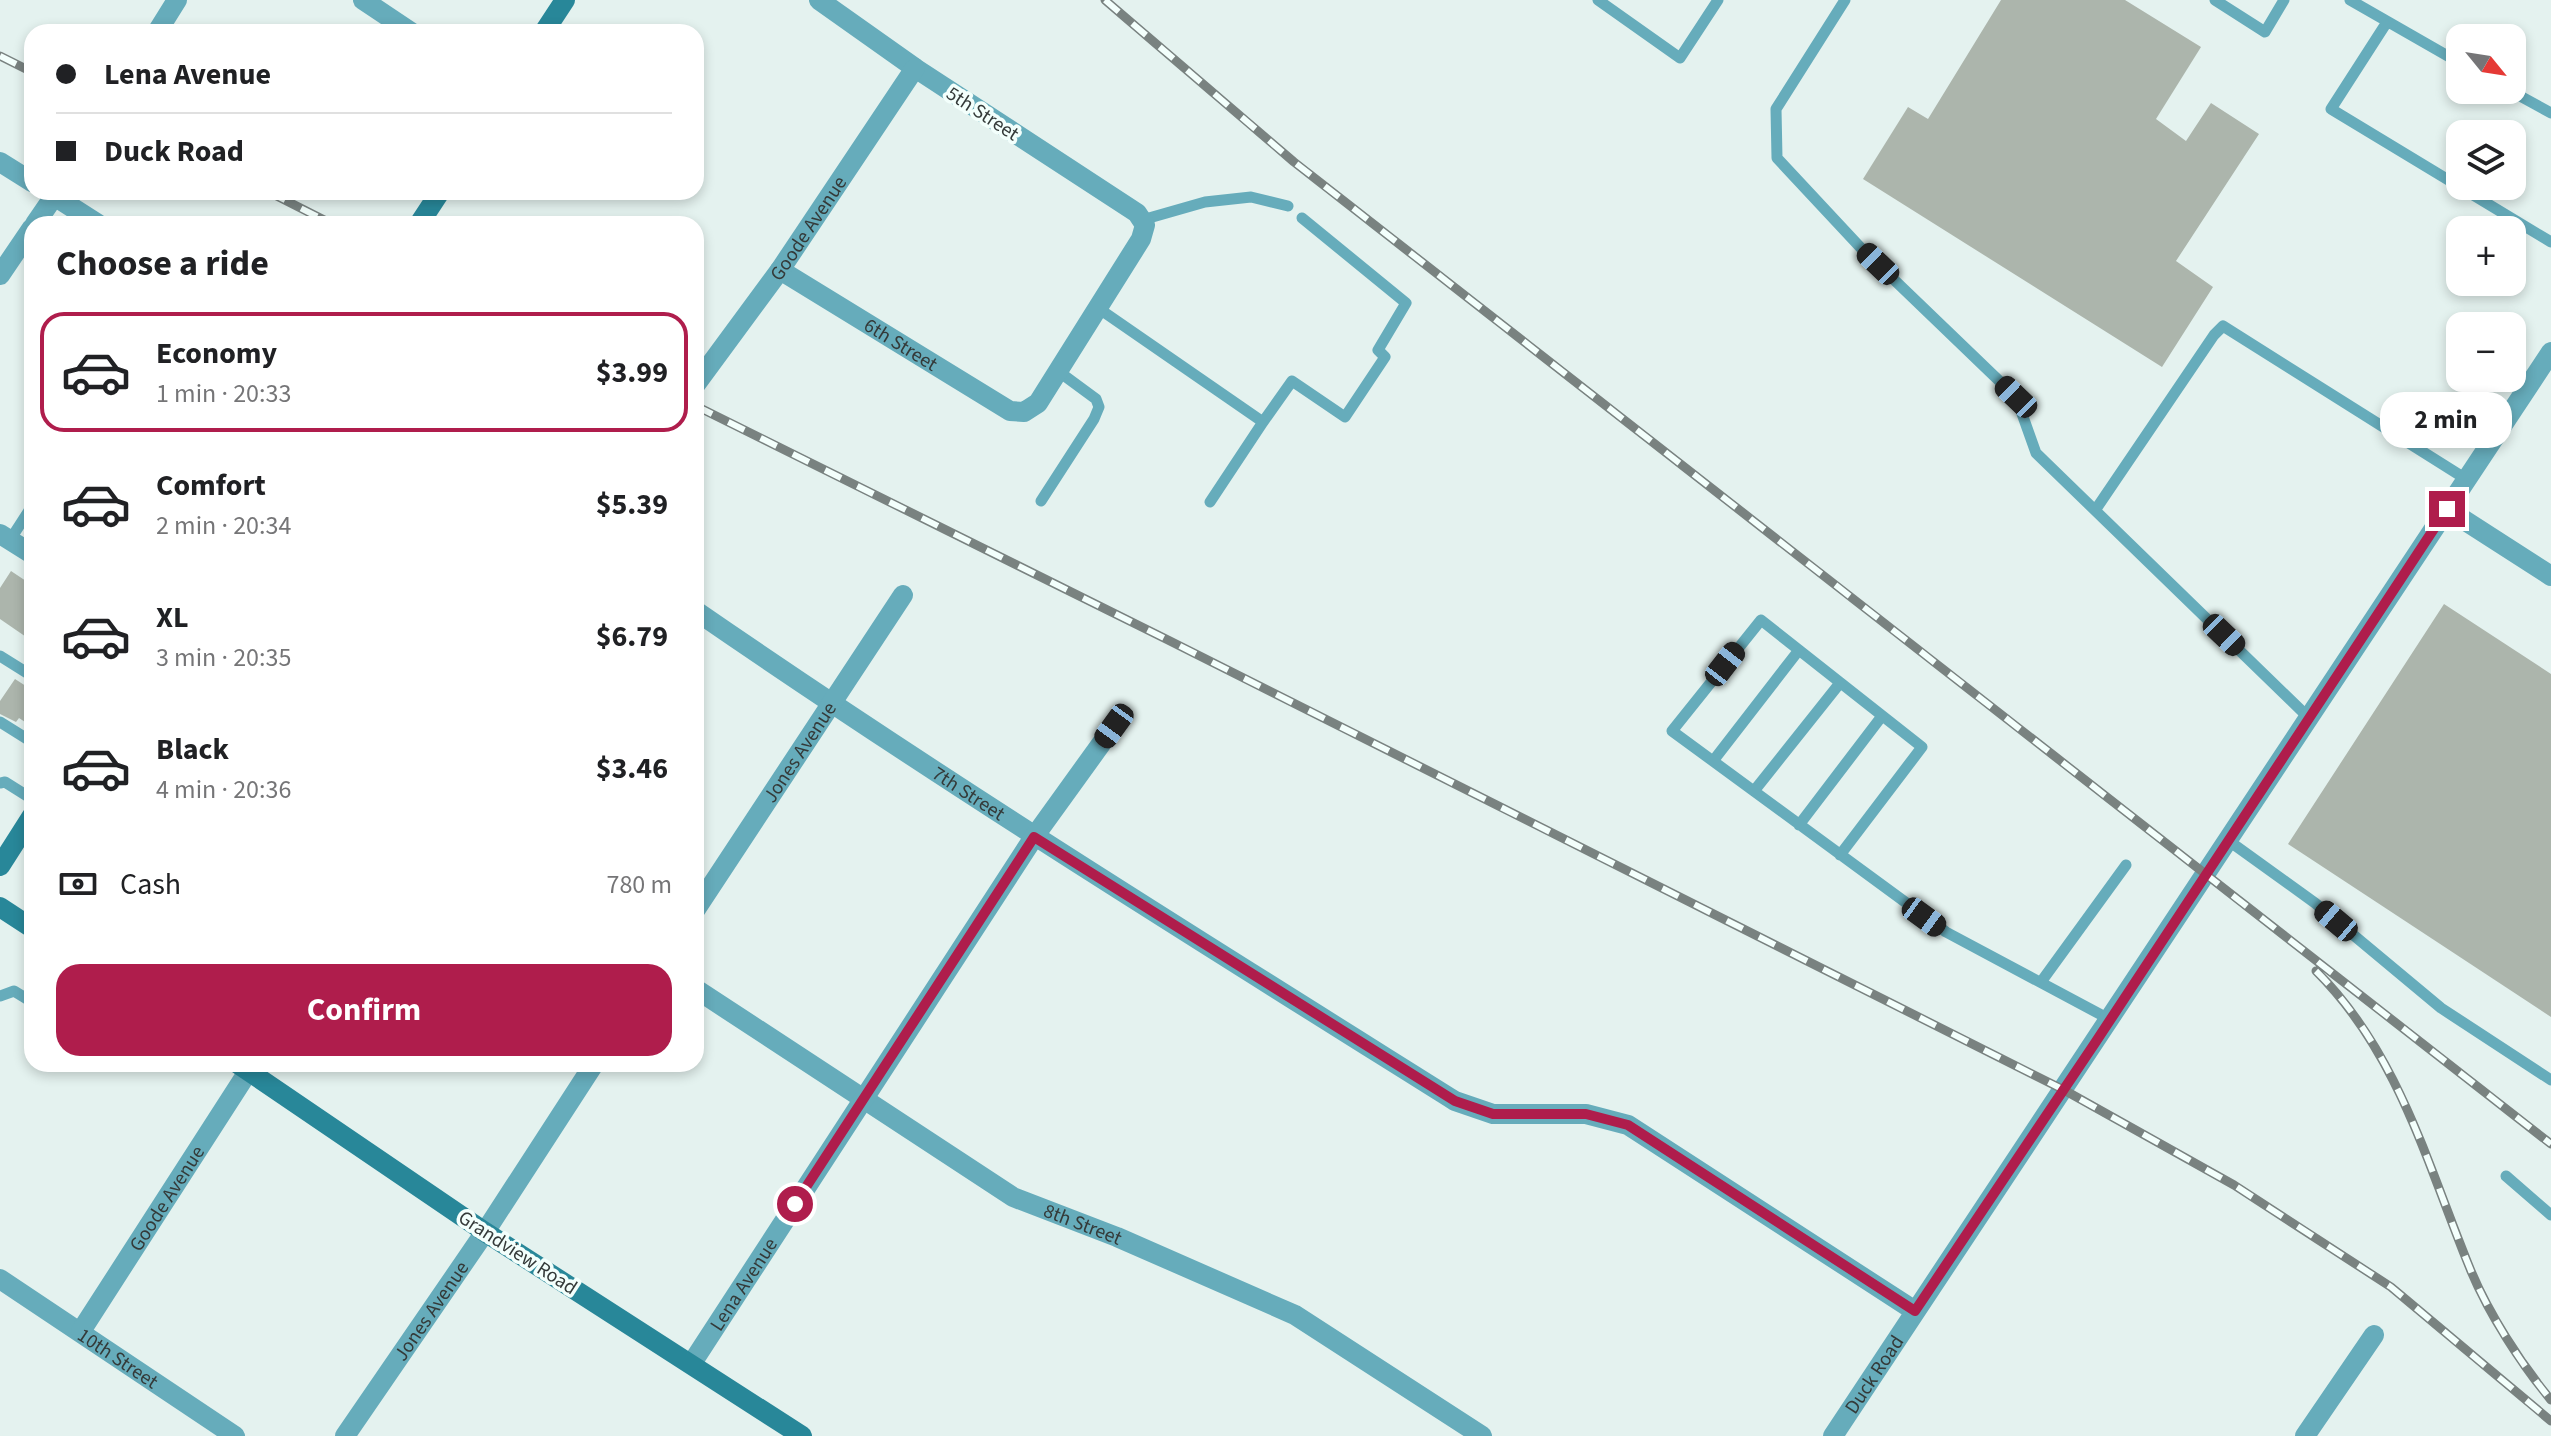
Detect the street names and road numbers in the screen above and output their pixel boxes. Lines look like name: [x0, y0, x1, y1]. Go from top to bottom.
street label: 5th Street: [941, 80, 1025, 148]
street label: Goode Avenue: [764, 171, 854, 287]
street label: 6th Street: [858, 312, 943, 378]
street label: Jones Avenue: [757, 697, 844, 808]
street label: 7th Street: [926, 760, 1010, 828]
street label: Goode Avenue: [123, 1140, 212, 1257]
street label: 8th Street: [1039, 1197, 1126, 1253]
street label: Grandview Road: [453, 1204, 582, 1302]
street label: Lena Avenue: [703, 1233, 785, 1337]
street label: Jones Avenue: [388, 1256, 476, 1367]
street label: 10th Street: [72, 1322, 164, 1396]
street label: Duck Road: [1838, 1330, 1911, 1420]

